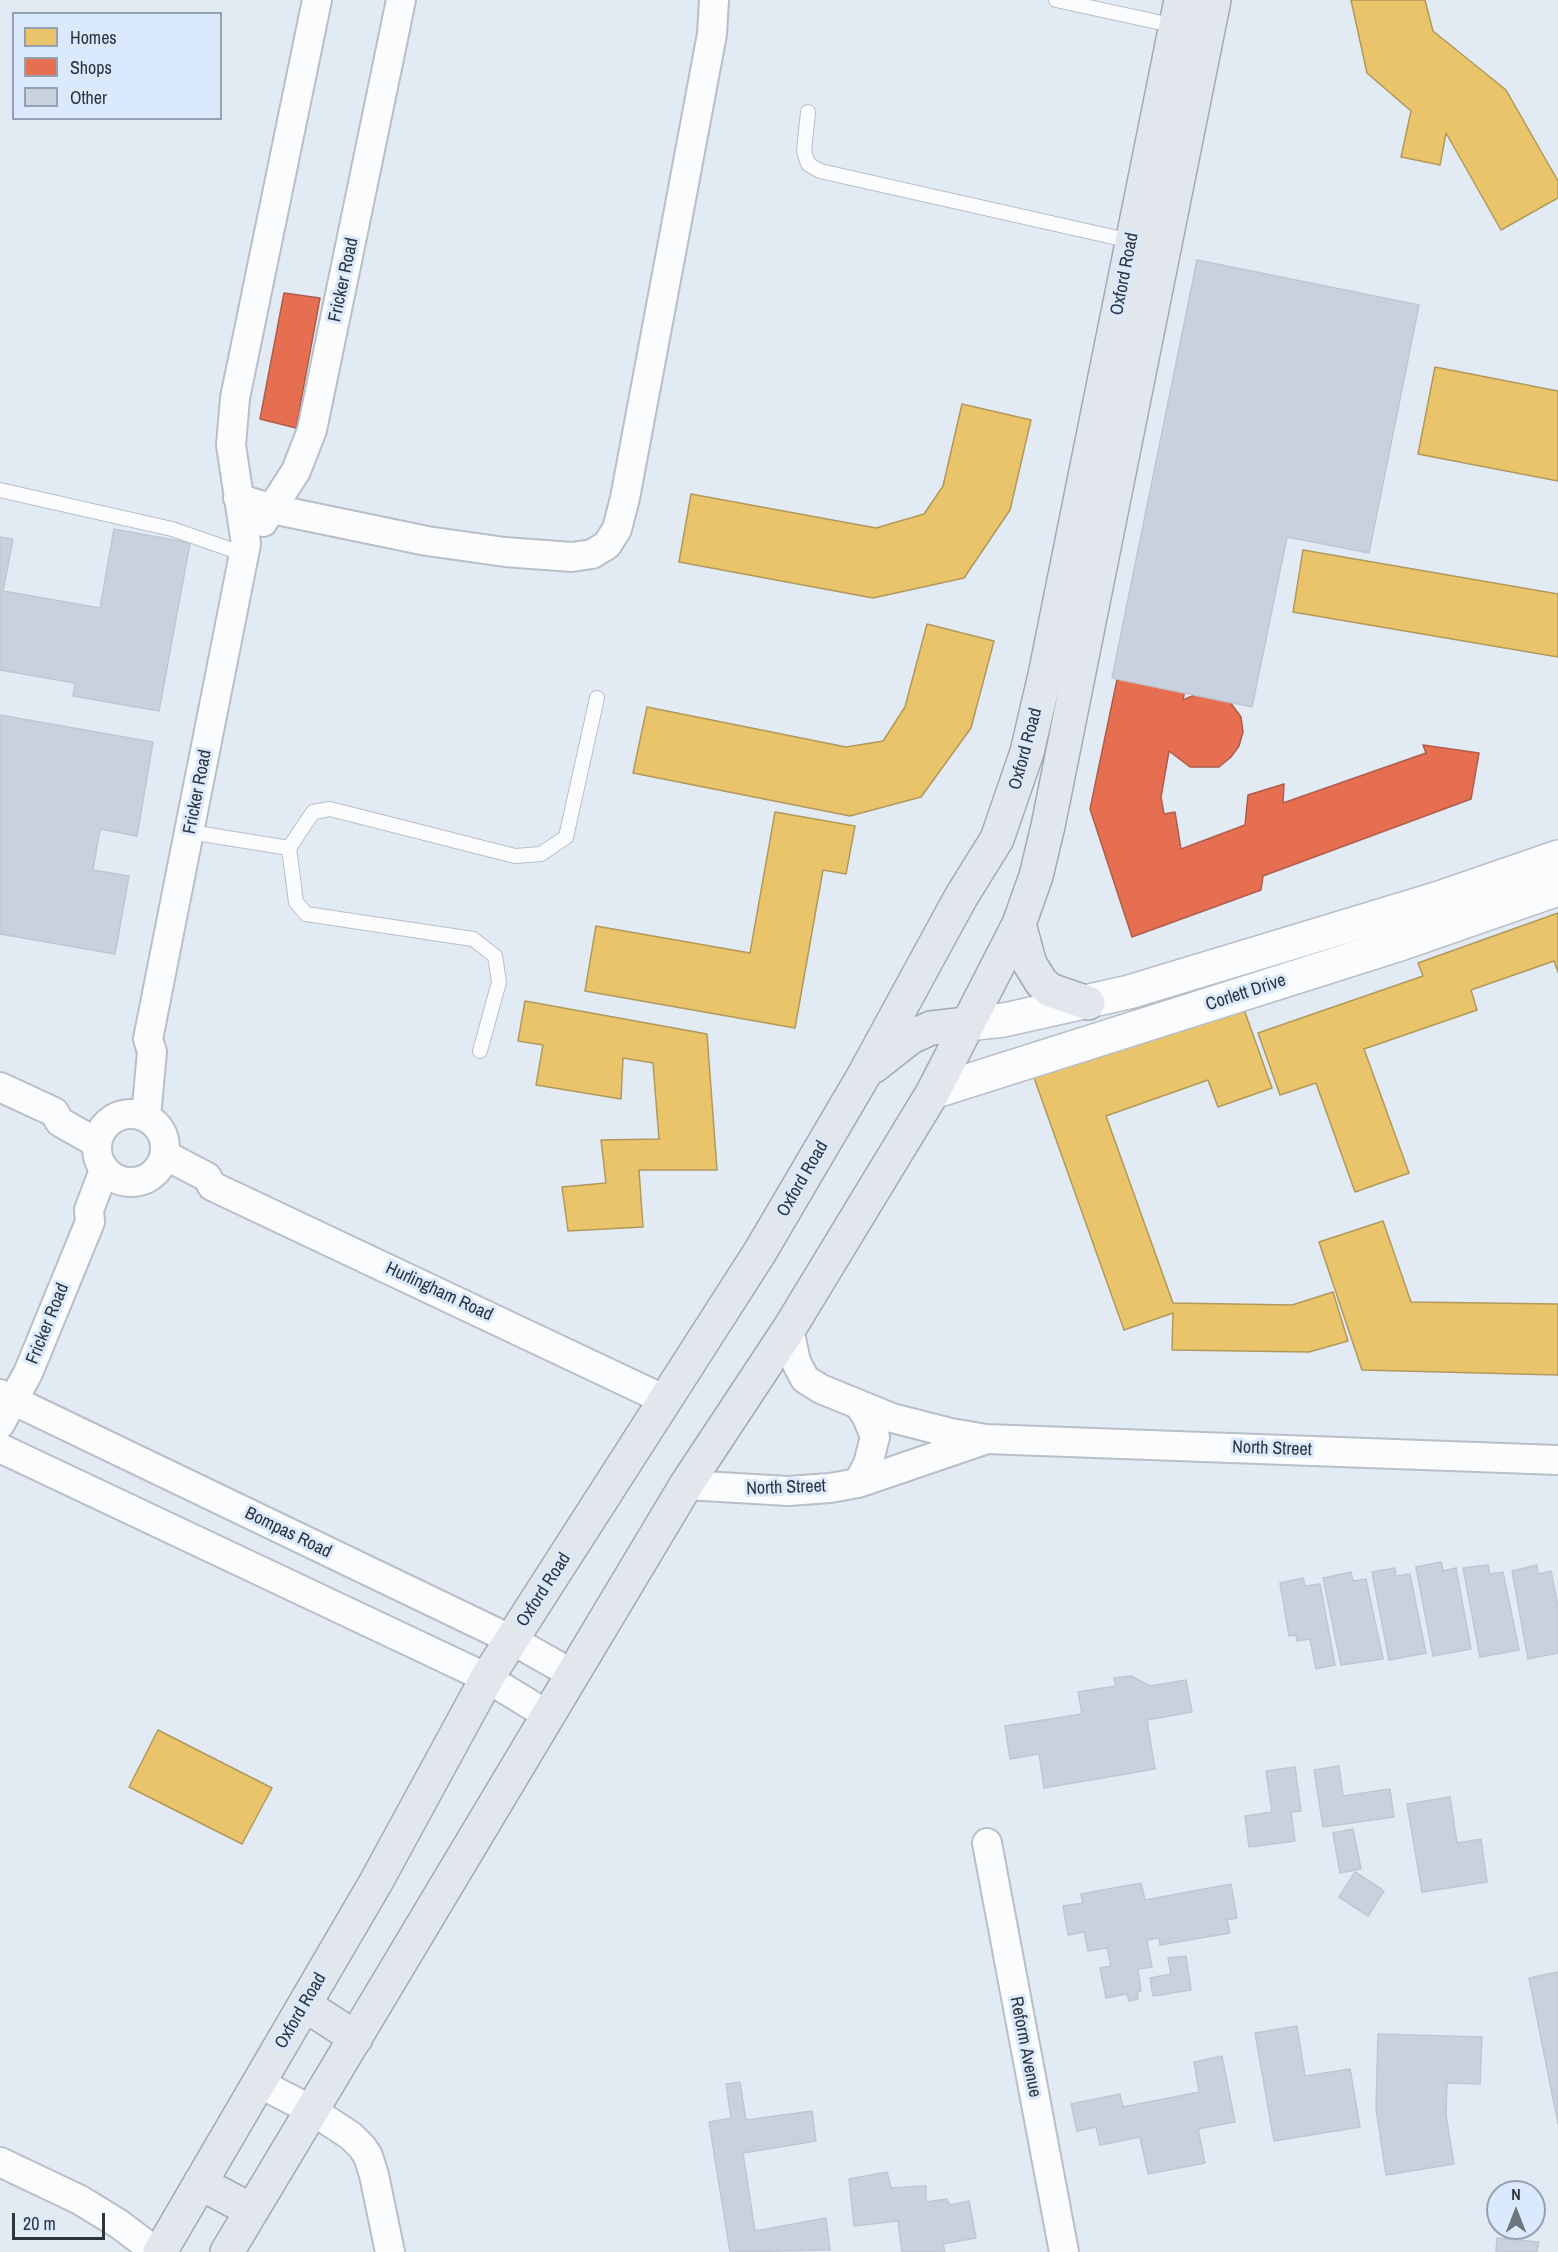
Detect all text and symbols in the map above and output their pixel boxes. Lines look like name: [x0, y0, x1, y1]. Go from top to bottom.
legend: [12, 12, 222, 120]
text: Homes: [70, 25, 117, 50]
text: Shops: [70, 55, 112, 80]
text: Other: [70, 85, 107, 110]
street label: Oxford Road: [1106, 231, 1144, 317]
street label: Fricker Road: [325, 236, 363, 324]
street label: Oxford Road: [1005, 706, 1047, 792]
street label: Fricker Road: [179, 748, 217, 836]
street label: Corlett Drive: [1203, 970, 1289, 1016]
street label: Oxford Road: [773, 1137, 833, 1221]
street label: Hurlingham Road: [382, 1258, 496, 1326]
street label: Fricker Road: [22, 1280, 74, 1368]
street label: North Street: [1232, 1437, 1312, 1461]
street label: North Street: [746, 1476, 826, 1500]
street label: Bompas Road: [241, 1503, 335, 1563]
street label: Oxford Road: [512, 1549, 576, 1631]
street label: Oxford Road: [271, 1969, 331, 2053]
street label: Reform Avenue: [1005, 1995, 1045, 2099]
north arrow: [1486, 2180, 1546, 2240]
text: N: [1511, 2183, 1521, 2205]
scale bar: [15, 2201, 108, 2239]
text: 20 m: [23, 2211, 56, 2236]

